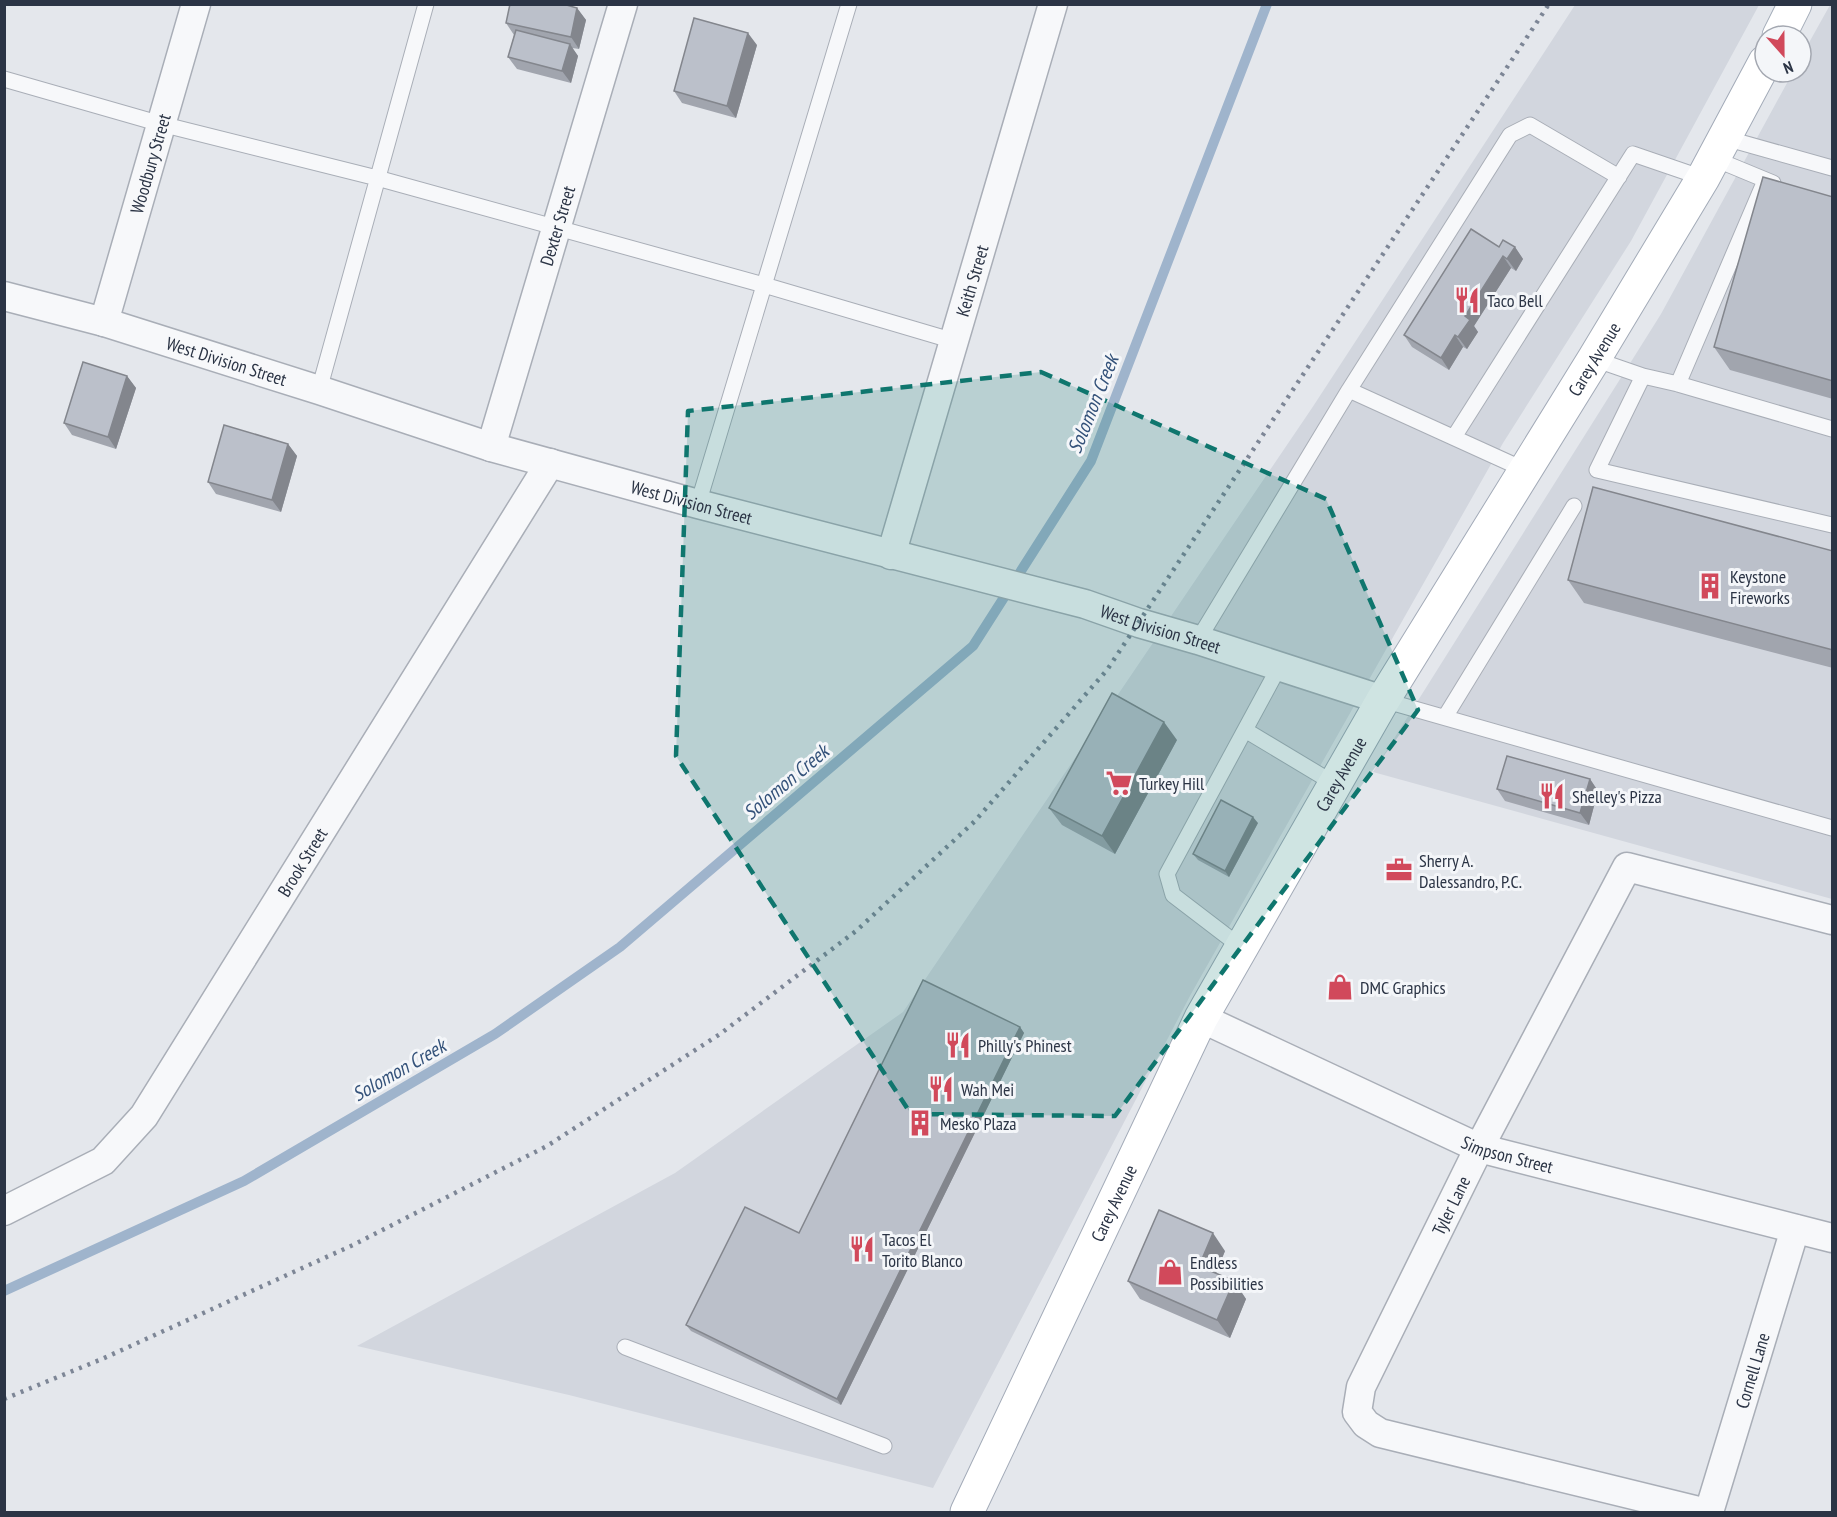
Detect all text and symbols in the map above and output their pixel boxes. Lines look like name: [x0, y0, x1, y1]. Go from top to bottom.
north arrow: [1753, 24, 1813, 84]
text: N: [1781, 57, 1796, 79]
street label: Woodbury Street: [125, 111, 175, 216]
street label: Dexter Street: [534, 183, 580, 268]
street label: Keith Street: [950, 242, 993, 319]
restaurant icon: Taco Bell: [1452, 285, 1482, 315]
place label: Taco Bell: [1487, 289, 1544, 312]
street label: Carey Avenue: [1563, 318, 1625, 400]
street label: West Division Street: [164, 331, 290, 391]
water label: Solomon Creek: [1062, 349, 1125, 457]
street label: West Division Street: [628, 475, 755, 529]
place label: Keystone Fireworks: [1730, 565, 1790, 609]
building icon: Keystone Fireworks: [1695, 571, 1725, 601]
street label: West Division Street: [1097, 599, 1224, 658]
street label: Carey Avenue: [1310, 732, 1371, 815]
water label: Solomon Creek: [738, 737, 836, 825]
supermarket icon: Turkey Hill: [1104, 768, 1134, 798]
place label: Turkey Hill: [1139, 772, 1205, 795]
restaurant icon: Shelley's Pizza: [1537, 781, 1567, 811]
place label: Shelley's Pizza: [1572, 785, 1662, 808]
street label: Brook Street: [272, 823, 332, 901]
place label: Sherry A. Dalessandro, P.C.: [1419, 849, 1522, 893]
office icon: Sherry A. Dalessandro, P.C.: [1384, 855, 1414, 885]
shop icon: DMC Graphics: [1325, 972, 1355, 1002]
place label: DMC Graphics: [1360, 976, 1446, 999]
restaurant icon: Philly's Phinest: [943, 1030, 973, 1060]
water label: Solomon Creek: [348, 1032, 452, 1107]
place label: Philly's Phinest: [978, 1034, 1072, 1057]
restaurant icon: Wah Mei: [926, 1074, 956, 1104]
place label: Wah Mei: [961, 1078, 1014, 1101]
building icon: Mesko Plaza: [905, 1108, 935, 1138]
place label: Mesko Plaza: [940, 1112, 1017, 1135]
street label: Simpson Street: [1458, 1130, 1556, 1178]
street label: Carey Avenue: [1085, 1161, 1141, 1245]
street label: Tyler Lane: [1426, 1172, 1475, 1239]
place label: Tacos El Torito Blanco: [882, 1228, 963, 1272]
restaurant icon: Tacos El Torito Blanco: [847, 1234, 877, 1264]
place label: Endless Possibilities: [1190, 1251, 1264, 1295]
shop icon: Endless Possibilities: [1155, 1257, 1185, 1287]
street label: Cornell Lane: [1730, 1330, 1774, 1411]

